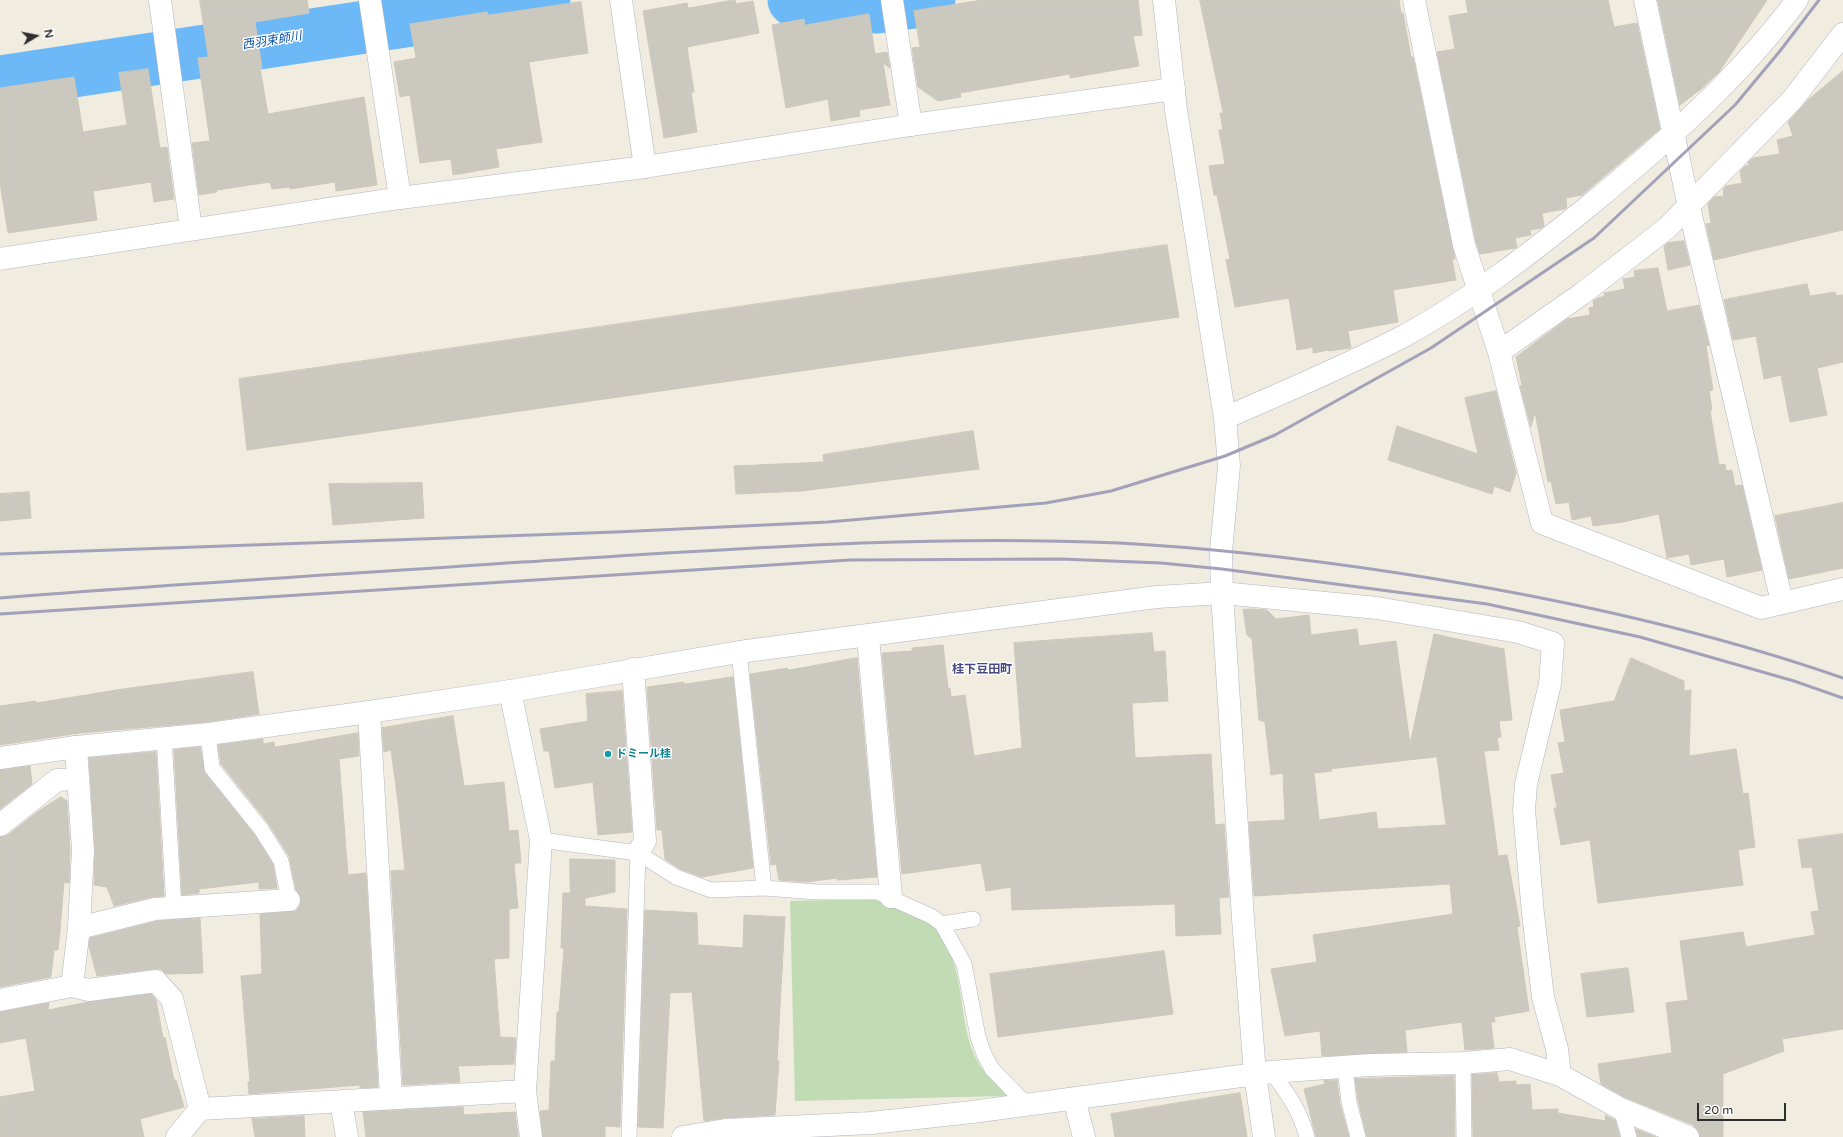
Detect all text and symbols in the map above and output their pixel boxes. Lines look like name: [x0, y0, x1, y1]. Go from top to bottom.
north arrow: [16, 16, 56, 56]
text: N: [41, 28, 55, 39]
water label: 西羽束師川: [241, 29, 303, 53]
district label: 桂下豆田町: [952, 663, 1012, 677]
place label: ドミール桂: [616, 747, 671, 761]
marker: ドミール桂: [603, 749, 613, 759]
scale bar: [1699, 1095, 1788, 1121]
text: 20 m: [1704, 1103, 1733, 1117]

